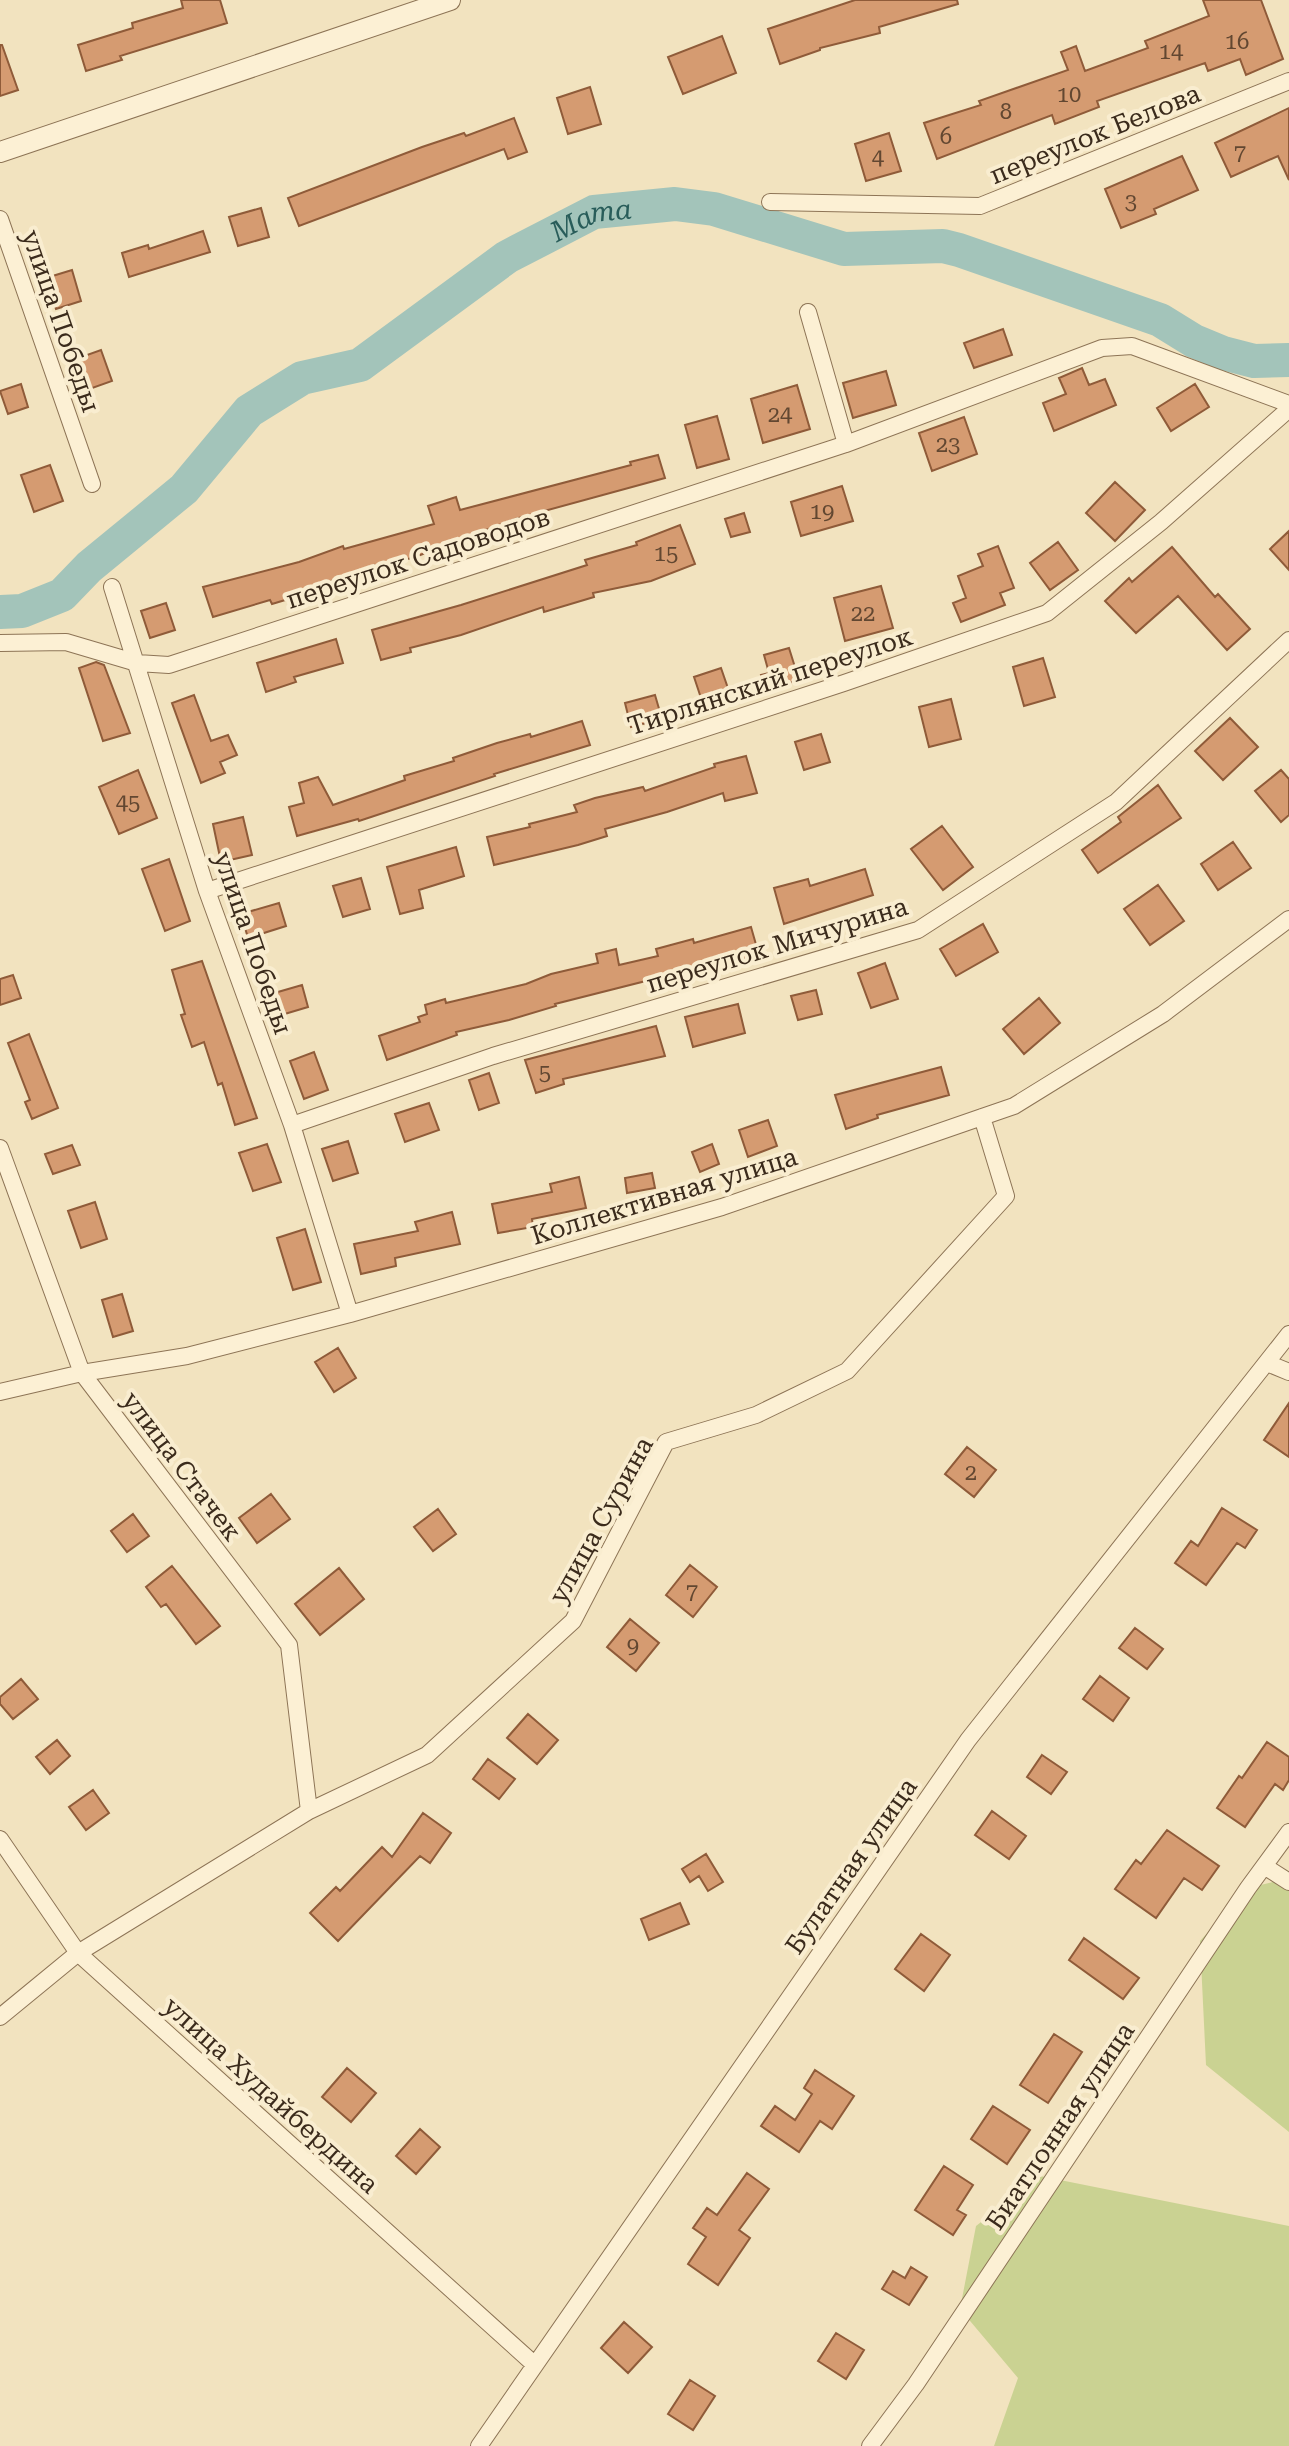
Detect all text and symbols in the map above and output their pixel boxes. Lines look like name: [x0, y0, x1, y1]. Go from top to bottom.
house number: 16: [1225, 29, 1249, 54]
house number: 14: [1159, 39, 1184, 64]
street label: переулок Белова: [985, 78, 1205, 190]
house number: 10: [1057, 82, 1081, 107]
house number: 8: [1000, 99, 1012, 124]
house number: 6: [940, 124, 952, 149]
house number: 7: [1234, 140, 1246, 165]
house number: 4: [872, 145, 885, 170]
house number: 3: [1125, 189, 1137, 214]
water label: Мата: [544, 192, 633, 249]
street label: улица Победы: [16, 226, 106, 416]
house number: 24: [768, 402, 793, 427]
house number: 23: [936, 432, 960, 457]
house number: 19: [810, 499, 834, 524]
street label: переулок Садоводов: [282, 501, 554, 615]
house number: 15: [654, 541, 678, 566]
house number: 22: [851, 601, 875, 626]
street label: Тирлянский переулок: [624, 621, 916, 741]
house number: 45: [116, 790, 140, 815]
street label: улица Победы: [208, 848, 298, 1038]
street label: переулок Мичурина: [643, 891, 911, 999]
house number: 5: [539, 1060, 551, 1085]
street label: Коллективная улица: [527, 1141, 801, 1251]
street label: улица Стачек: [116, 1385, 248, 1547]
street label: улица Сурина: [543, 1431, 659, 1609]
house number: 2: [965, 1460, 977, 1485]
house number: 7: [686, 1579, 698, 1604]
house number: 9: [627, 1633, 639, 1658]
street label: Булатная улица: [779, 1772, 923, 1960]
street label: улица Худайбердина: [157, 1991, 385, 2199]
street label: Биатлонная улица: [980, 2017, 1140, 2235]

